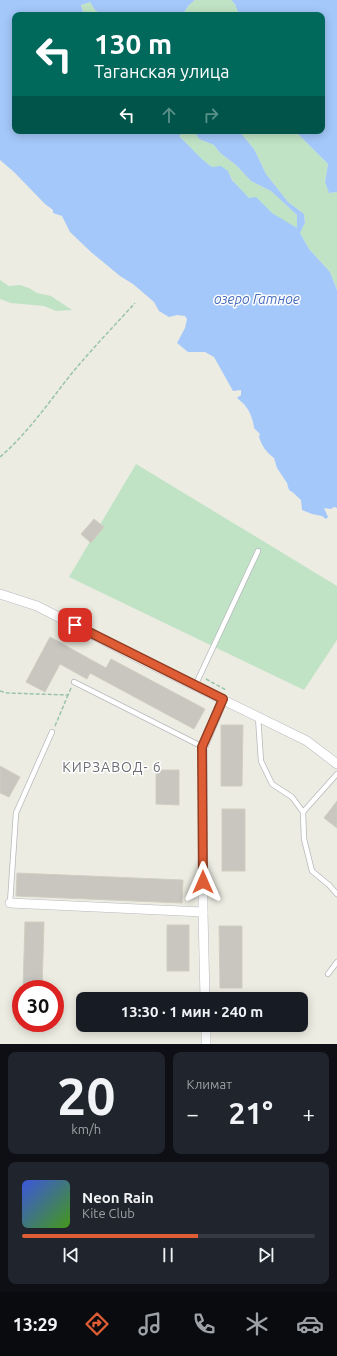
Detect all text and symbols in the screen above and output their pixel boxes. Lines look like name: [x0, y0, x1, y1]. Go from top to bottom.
icon: left: [28, 28, 80, 80]
text: 130 m: [94, 28, 172, 59]
text: Таганская улица: [94, 61, 230, 81]
icon: left: [116, 104, 138, 126]
icon: ahead: [158, 104, 180, 126]
icon: right: [200, 104, 222, 126]
water label: озеро Гатное: [214, 291, 300, 307]
pin: [58, 608, 92, 642]
icon: arrive: [64, 614, 86, 636]
district label: КИРЗАВОД- 6: [62, 759, 162, 775]
position arrow: [182, 861, 224, 903]
speed limit sign: 30: [12, 980, 64, 1032]
text: 13:30 · 1 мин · 240 m: [121, 1003, 263, 1020]
text: 20: [57, 1067, 116, 1125]
text: Климат: [187, 1077, 232, 1091]
text: 21°: [229, 1096, 273, 1130]
text: −: [187, 1101, 199, 1126]
text: +: [303, 1101, 315, 1126]
text: km/h: [71, 1122, 101, 1136]
text: Neon Rain: [82, 1189, 154, 1206]
text: Kite Club: [82, 1206, 135, 1220]
icon: previous: [60, 1244, 82, 1266]
icon: pause: [157, 1244, 179, 1266]
icon: next: [255, 1244, 277, 1266]
icon: directions: [83, 1310, 111, 1338]
icon: music: [136, 1310, 164, 1338]
icon: phone: [190, 1310, 218, 1338]
icon: climate: [243, 1310, 271, 1338]
icon: car: [296, 1310, 324, 1338]
text: 13:29: [13, 1314, 58, 1334]

